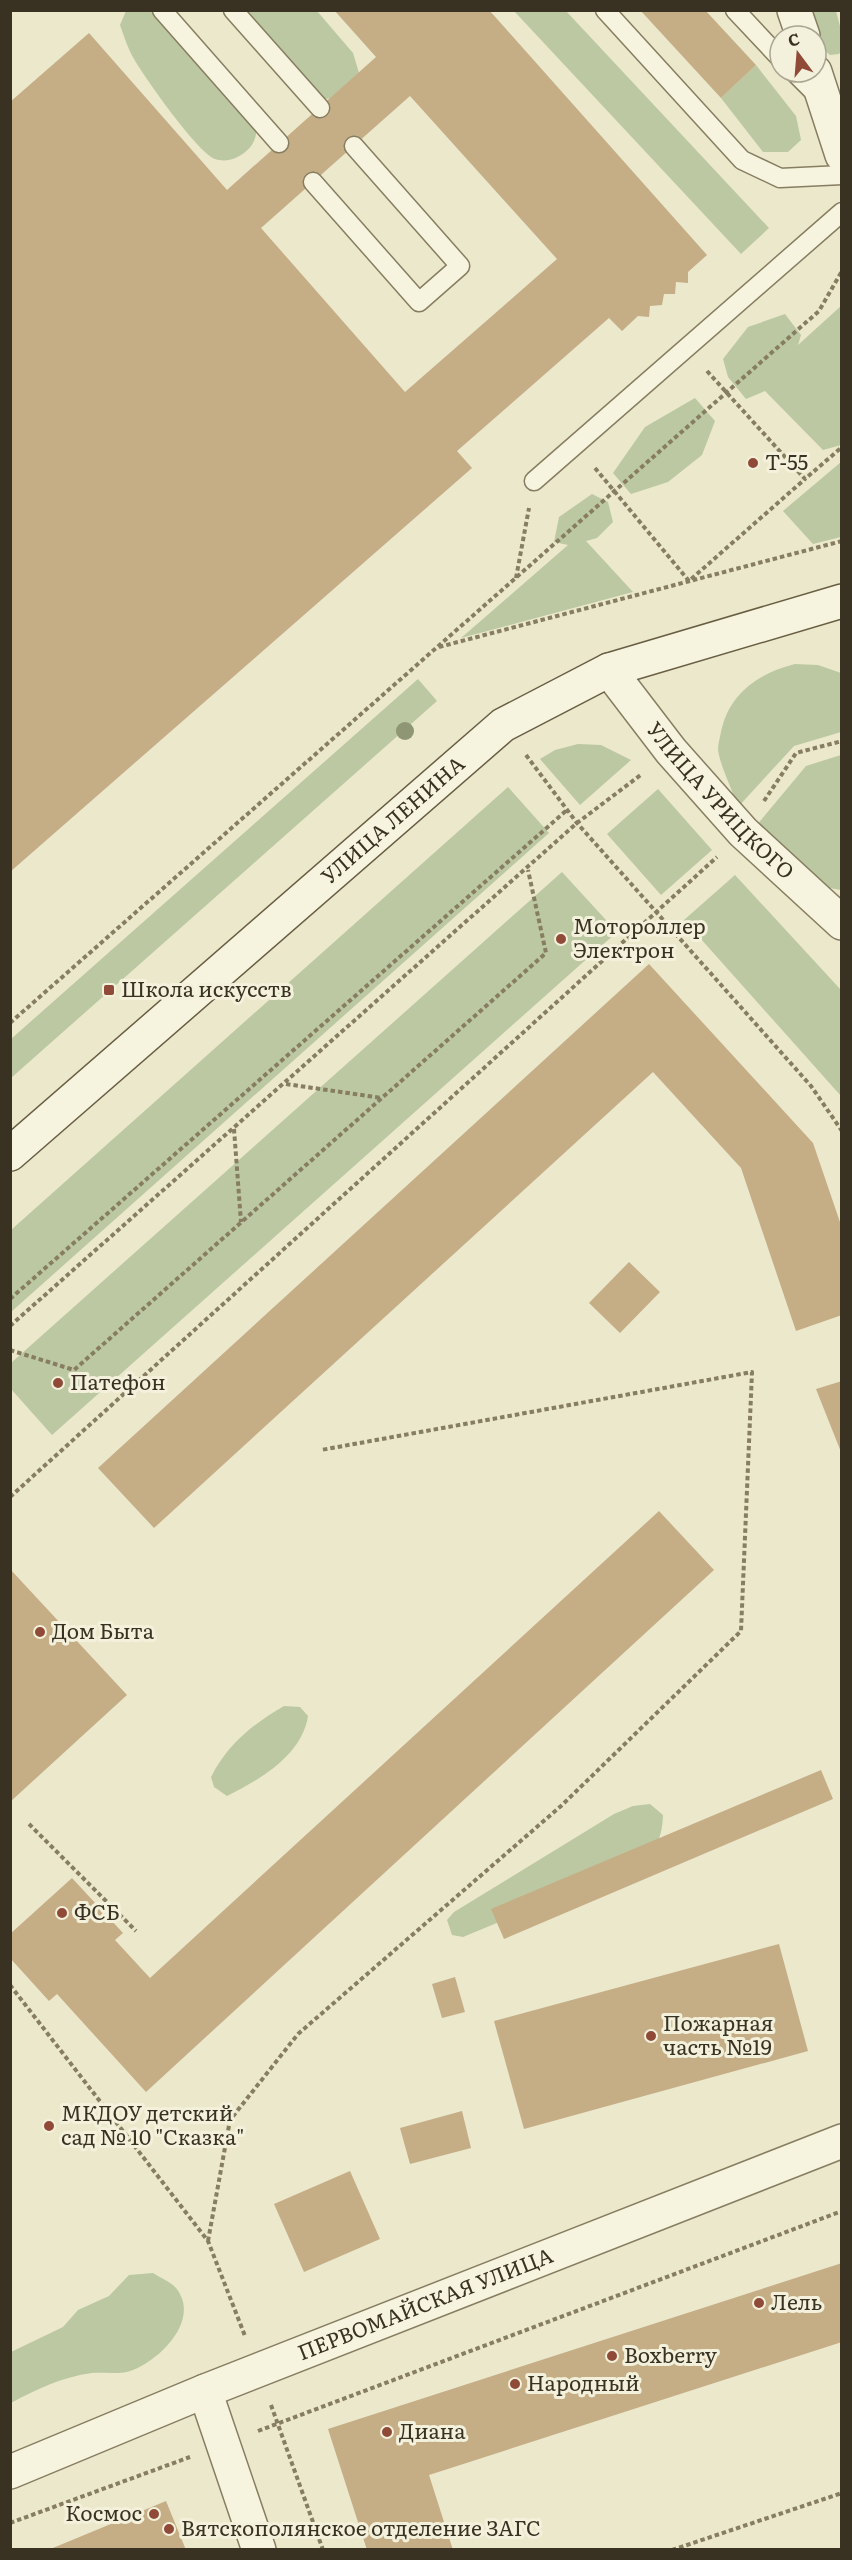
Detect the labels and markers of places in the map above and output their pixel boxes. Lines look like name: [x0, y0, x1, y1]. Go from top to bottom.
place label: Т-55: [765, 445, 808, 476]
marker: Т-55: [746, 456, 760, 470]
place label: Мотороллер Электрон: [573, 909, 706, 964]
marker: Мотороллер Электрон: [554, 932, 568, 946]
place label: Школа искусств: [121, 972, 292, 1003]
marker: Школа искусств: [102, 983, 116, 997]
place label: Патефон: [70, 1365, 166, 1396]
marker: Патефон: [51, 1376, 65, 1390]
place label: Дом Быта: [52, 1614, 155, 1645]
marker: Дом Быта: [33, 1625, 47, 1639]
place label: ФСБ: [74, 1895, 120, 1926]
marker: ФСБ: [55, 1906, 69, 1920]
place label: Пожарная часть №19: [663, 2006, 773, 2061]
marker: Пожарная часть №19: [644, 2029, 658, 2043]
place label: МКДОУ детский сад № 10 "Сказка": [61, 2096, 244, 2151]
marker: МКДОУ детский сад № 10 "Сказка": [42, 2119, 56, 2133]
place label: Лель: [771, 2285, 822, 2316]
marker: Лель: [752, 2296, 766, 2310]
place label: Boxberry: [624, 2338, 718, 2369]
marker: Boxberry: [605, 2349, 619, 2363]
place label: Народный: [527, 2366, 639, 2397]
marker: Народный: [508, 2377, 522, 2391]
place label: Диана: [399, 2414, 466, 2445]
marker: Диана: [380, 2425, 394, 2439]
place label: Космос: [65, 2496, 142, 2527]
marker: Космос: [147, 2507, 161, 2521]
place label: Вятскополянское отделение ЗАГС: [181, 2511, 541, 2542]
marker: Вятскополянское отделение ЗАГС: [162, 2522, 176, 2536]

